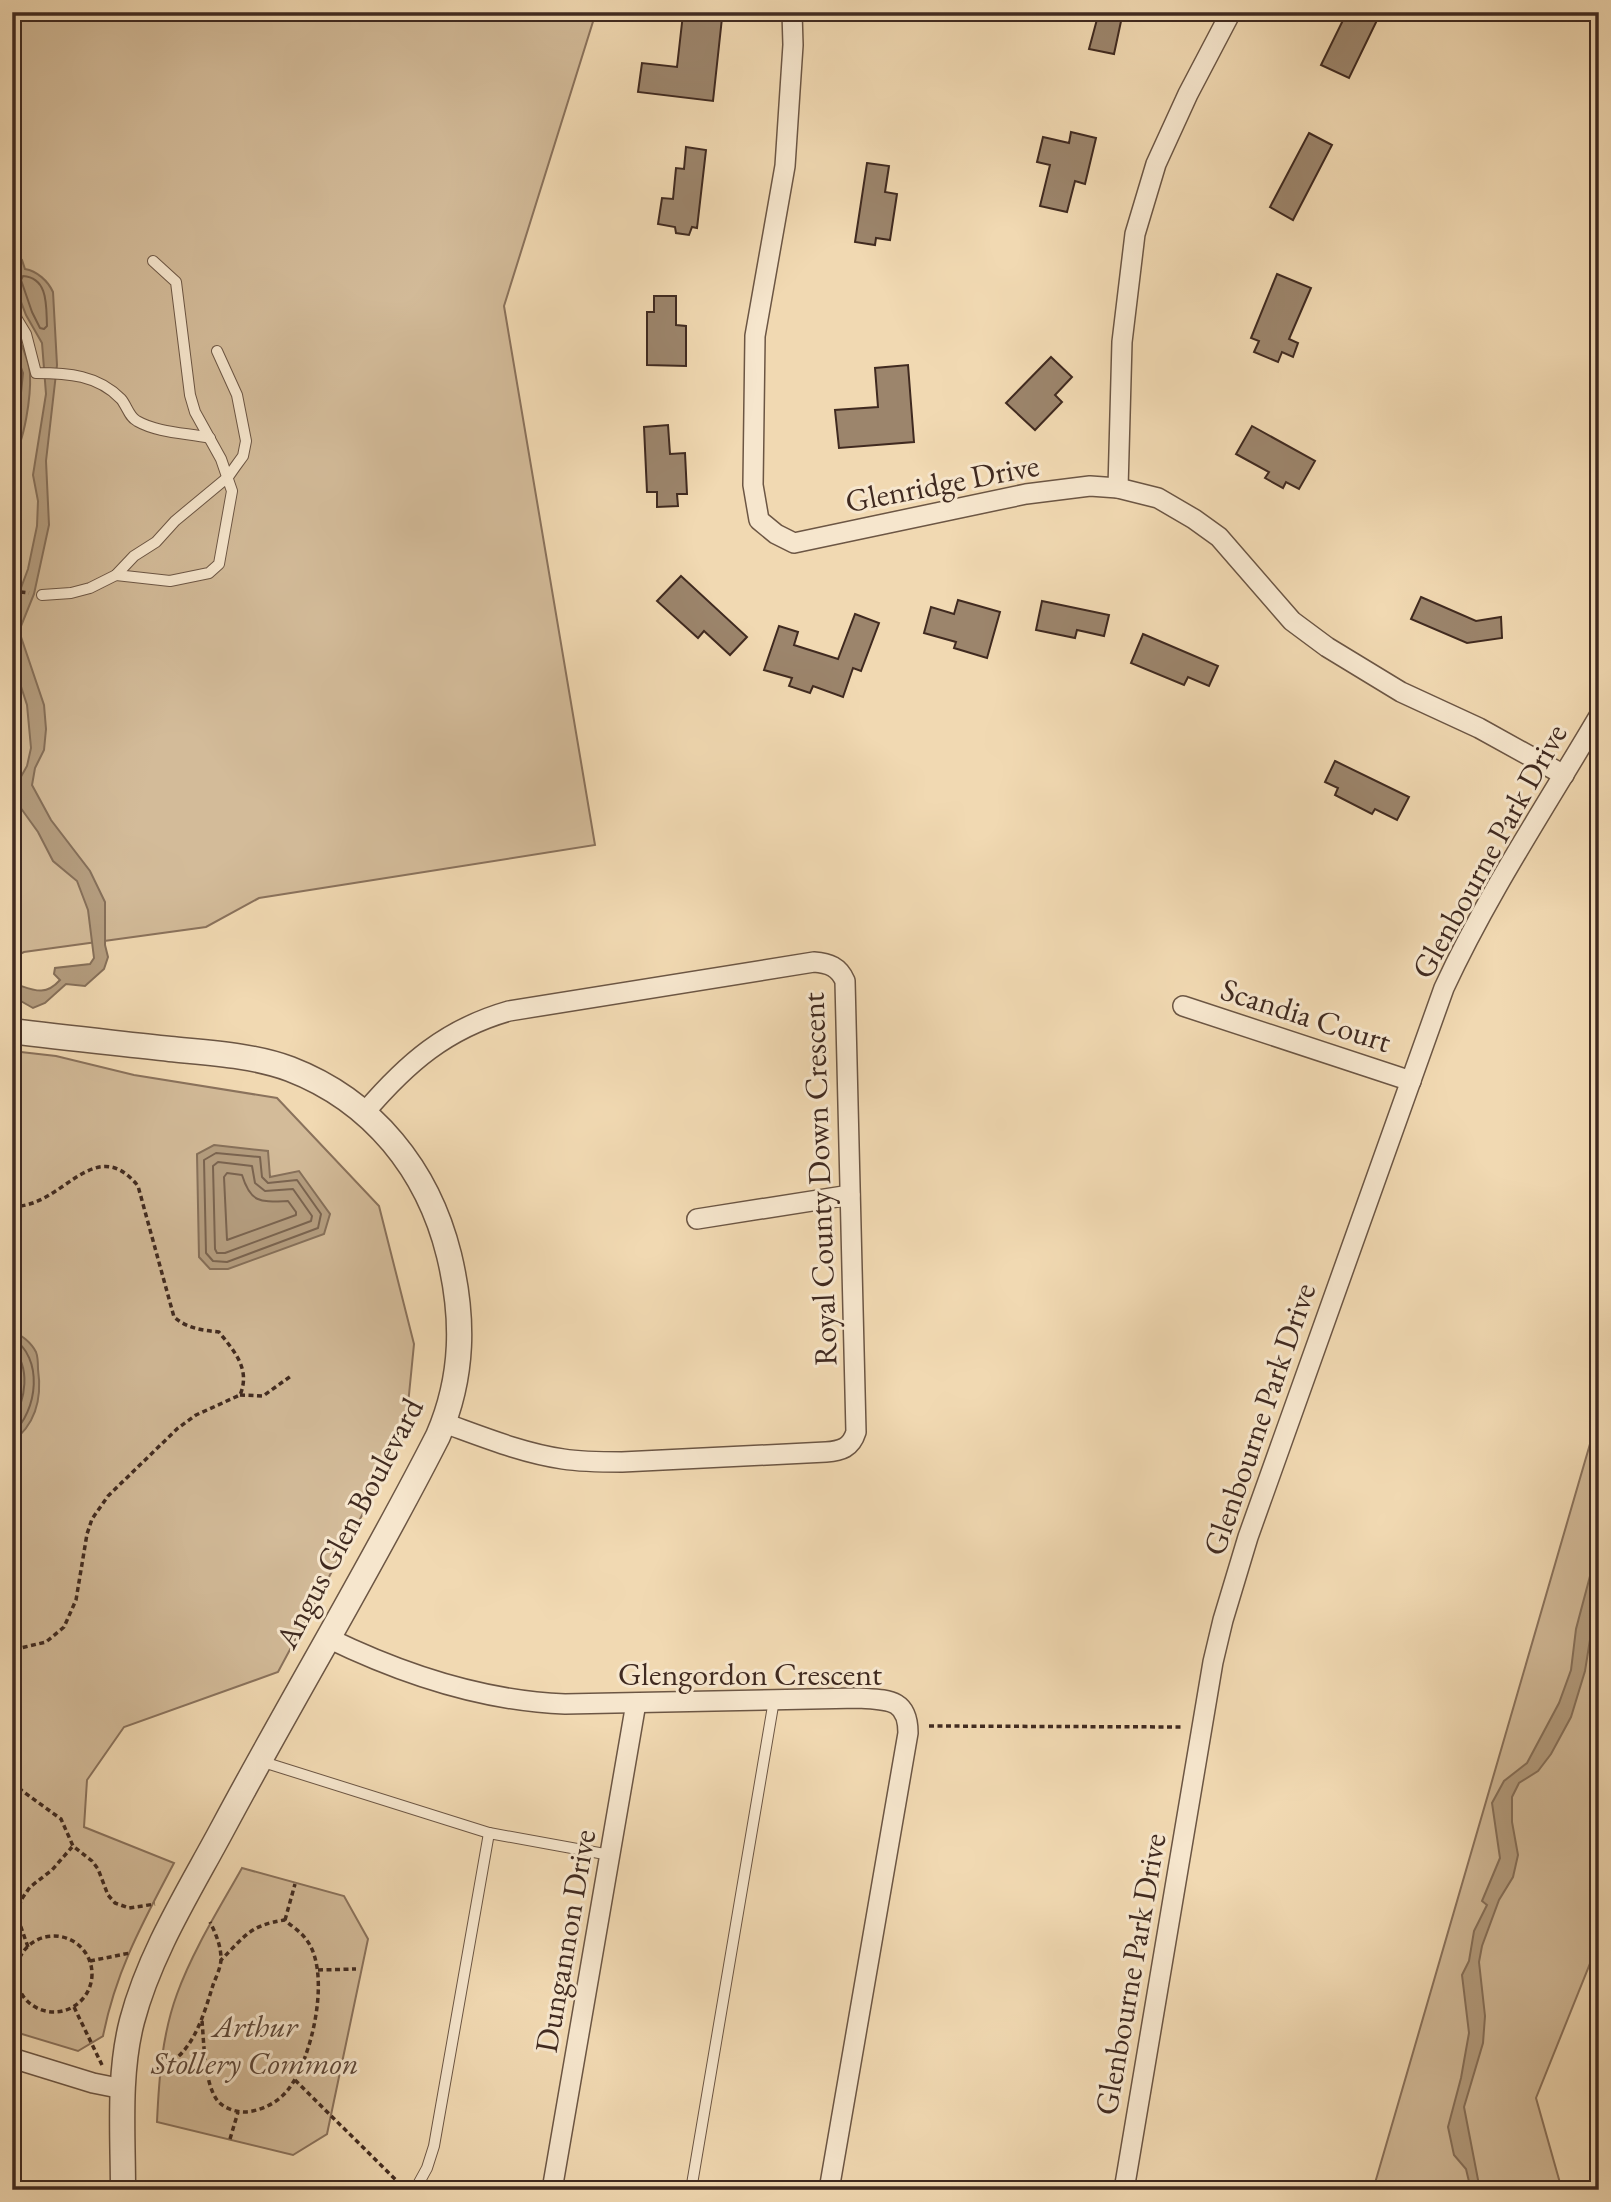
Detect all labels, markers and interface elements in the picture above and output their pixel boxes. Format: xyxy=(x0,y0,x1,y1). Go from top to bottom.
street label: Glenridge Drive xyxy=(842,444,1042,522)
street label: Glenbourne Park Drive xyxy=(1401,716,1577,986)
street label: Scandia Court xyxy=(1216,968,1396,1062)
street label: Royal County Down Crescent xyxy=(791,991,847,1367)
street label: Glenbourne Park Drive xyxy=(1193,1277,1325,1561)
street label: Angus Glen Boulevard xyxy=(265,1390,433,1657)
street label: Glengordon Crescent xyxy=(618,1653,882,1695)
street label: Dungannon Drive xyxy=(525,1826,605,2056)
street label: Glenbourne Park Drive xyxy=(1085,1830,1175,2118)
park label: Arthur Stollery Common xyxy=(150,2005,359,2084)

